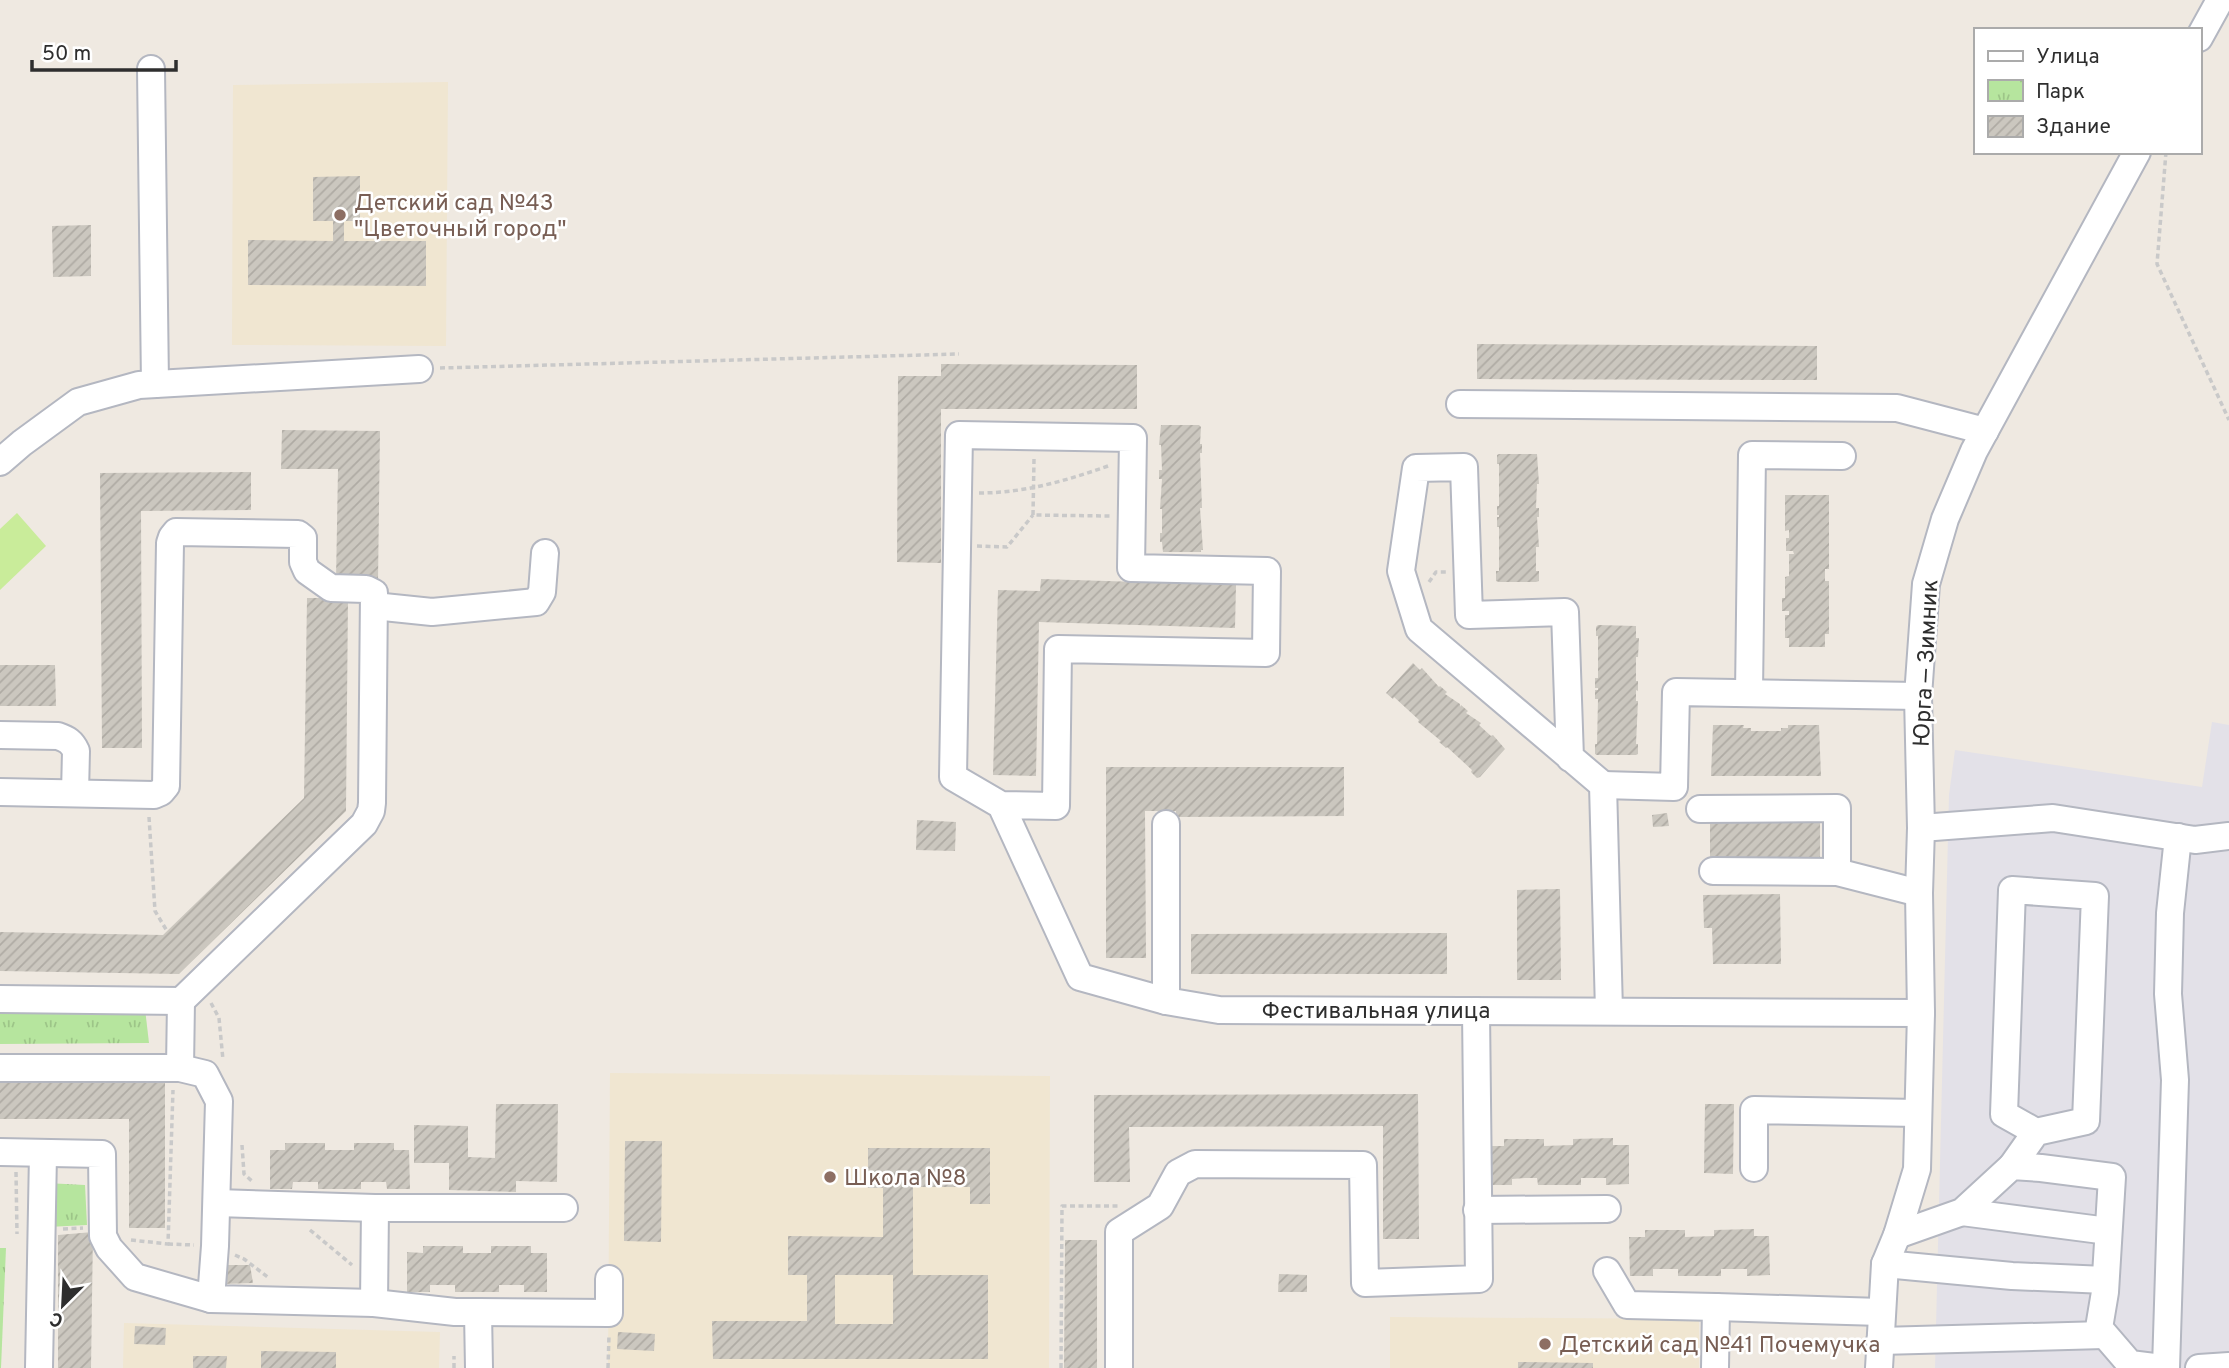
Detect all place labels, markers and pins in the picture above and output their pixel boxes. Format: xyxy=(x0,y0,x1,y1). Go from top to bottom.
place label: Детский сад №43 "Цветочный город" xyxy=(354,190,566,245)
marker: Детский сад №43 "Цветочный город" xyxy=(332,207,348,223)
place label: Школа №8 xyxy=(844,1165,966,1194)
marker: Школа №8 xyxy=(822,1169,838,1185)
place label: Детский сад №41 Почемучка xyxy=(1559,1332,1880,1361)
marker: Детский сад №41 Почемучка xyxy=(1537,1336,1553,1352)

